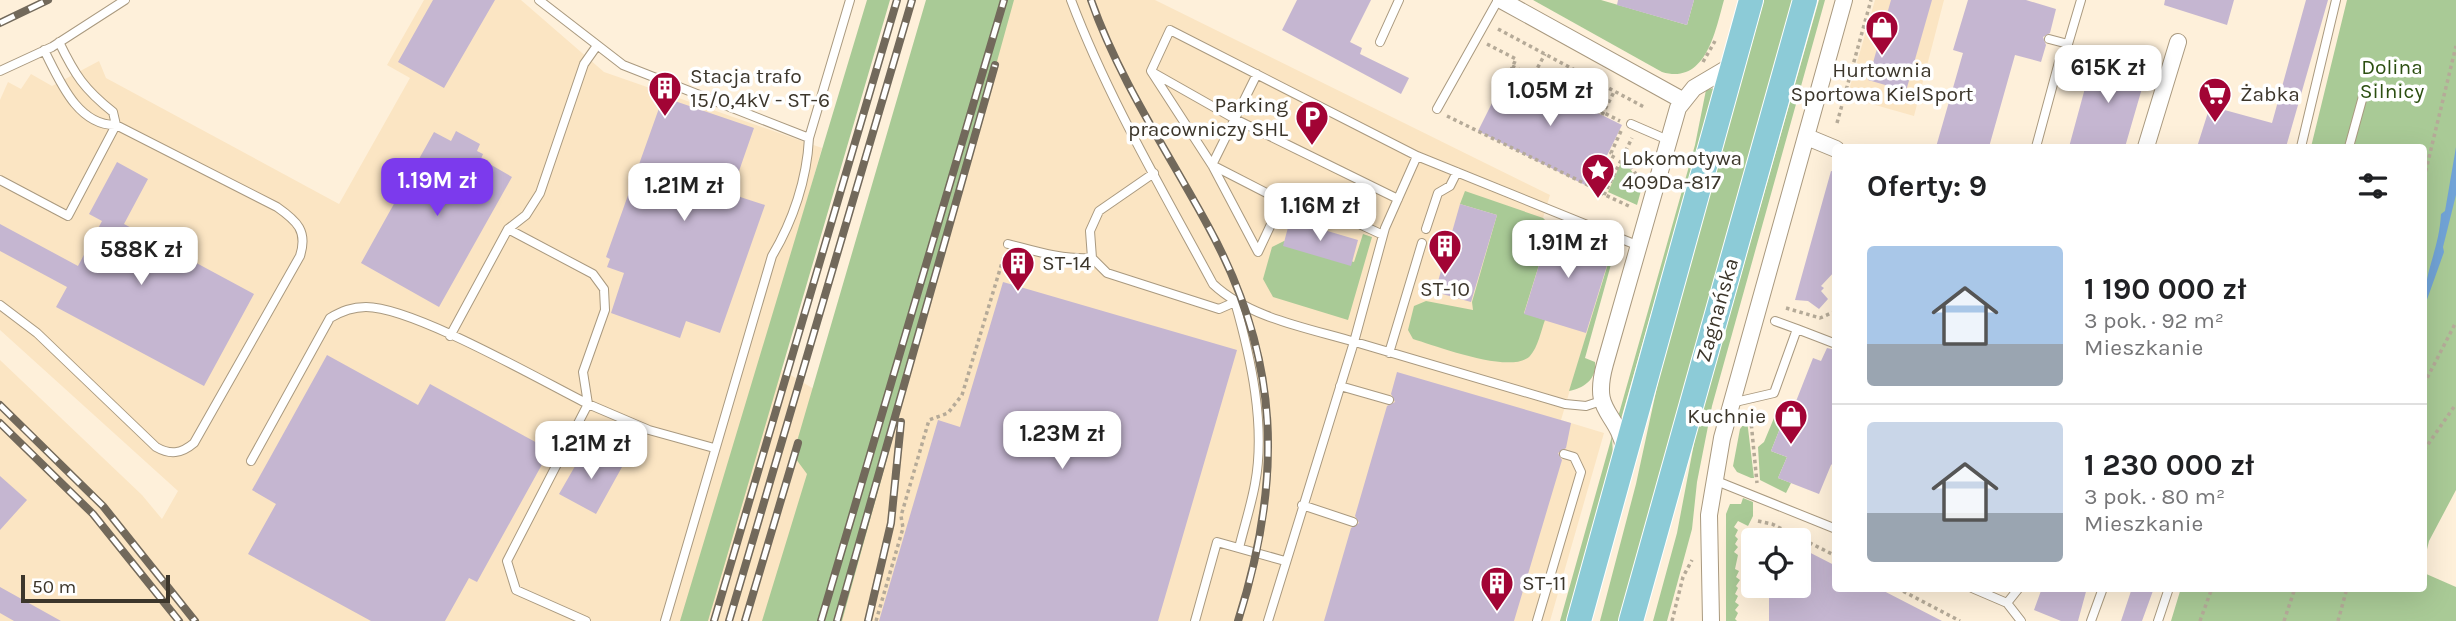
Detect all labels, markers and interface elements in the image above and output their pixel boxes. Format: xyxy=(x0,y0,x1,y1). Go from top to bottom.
shop icon: Hurtownia Sportowa KielSport xyxy=(1863,8,1901,57)
pin: 615K zł xyxy=(2043,46,2173,105)
text: 615K zł xyxy=(2071,54,2145,81)
park label: Dolina Silnicy xyxy=(2360,55,2424,103)
place label: Hurtownia Sportowa KielSport xyxy=(1791,58,1973,106)
place label: Stacja trafo 15/0,4kV - ST-6 xyxy=(690,64,830,112)
pin: 1.05M zł xyxy=(1478,68,1622,128)
building icon: Stacja trafo 15/0,4kV - ST-6 xyxy=(646,69,684,118)
supermarket icon: Żabka xyxy=(2196,75,2234,124)
text: 1.05M zł xyxy=(1507,77,1593,104)
place label: Żabka xyxy=(2240,82,2300,106)
place label: Parking pracowniczy SHL xyxy=(1128,93,1288,141)
parking icon: Parking pracowniczy SHL xyxy=(1293,98,1331,147)
place label: Lokomotywa 409Da-817 xyxy=(1622,146,1742,194)
place icon: Lokomotywa 409Da-817 xyxy=(1579,151,1617,200)
pin: 1.19M zł xyxy=(365,158,509,218)
pin: 1.21M zł xyxy=(612,164,756,223)
text: 1.19M zł xyxy=(397,167,477,194)
icon: filters xyxy=(2354,167,2392,205)
text: Oferty: 9 xyxy=(1867,168,1987,204)
text: 1.21M zł xyxy=(644,172,724,199)
pin: 1.16M zł xyxy=(1248,184,1392,243)
text: 1.16M zł xyxy=(1280,192,1360,219)
pin: 1.91M zł xyxy=(1496,220,1640,280)
building icon: ST-10 xyxy=(1426,227,1464,276)
pin: 588K zł xyxy=(76,228,206,287)
text: 1.91M zł xyxy=(1528,229,1608,256)
text: 588K zł xyxy=(100,236,182,263)
building icon: ST-14 xyxy=(999,244,1037,293)
place label: ST-14 xyxy=(1042,251,1091,275)
street label: Zagnańska xyxy=(1691,255,1743,365)
text: 1 190 000 zł xyxy=(2084,271,2246,307)
icon: home xyxy=(1923,274,2007,358)
place label: ST-10 xyxy=(1420,277,1470,301)
text: 3 pok. · 92 m² xyxy=(2084,307,2224,334)
text: Mieszkanie xyxy=(2084,334,2203,361)
shop icon: Kuchnie xyxy=(1772,397,1810,446)
place label: Kuchnie xyxy=(1687,404,1766,428)
pin: 1.23M zł xyxy=(990,412,1134,471)
text: 1.23M zł xyxy=(1019,420,1105,447)
pin: 1.21M zł xyxy=(519,421,663,481)
text: 1.21M zł xyxy=(551,430,631,457)
text: 1 230 000 zł xyxy=(2084,447,2254,483)
icon: home xyxy=(1923,450,2007,534)
text: 3 pok. · 80 m² xyxy=(2084,483,2225,510)
text: Mieszkanie xyxy=(2084,510,2203,537)
map controls xyxy=(1741,528,1811,598)
button: locate xyxy=(1741,528,1811,598)
building icon: ST-11 xyxy=(1478,564,1516,613)
place label: ST-11 xyxy=(1522,571,1566,595)
scale bar xyxy=(21,572,170,604)
text: 50 m xyxy=(32,576,76,598)

